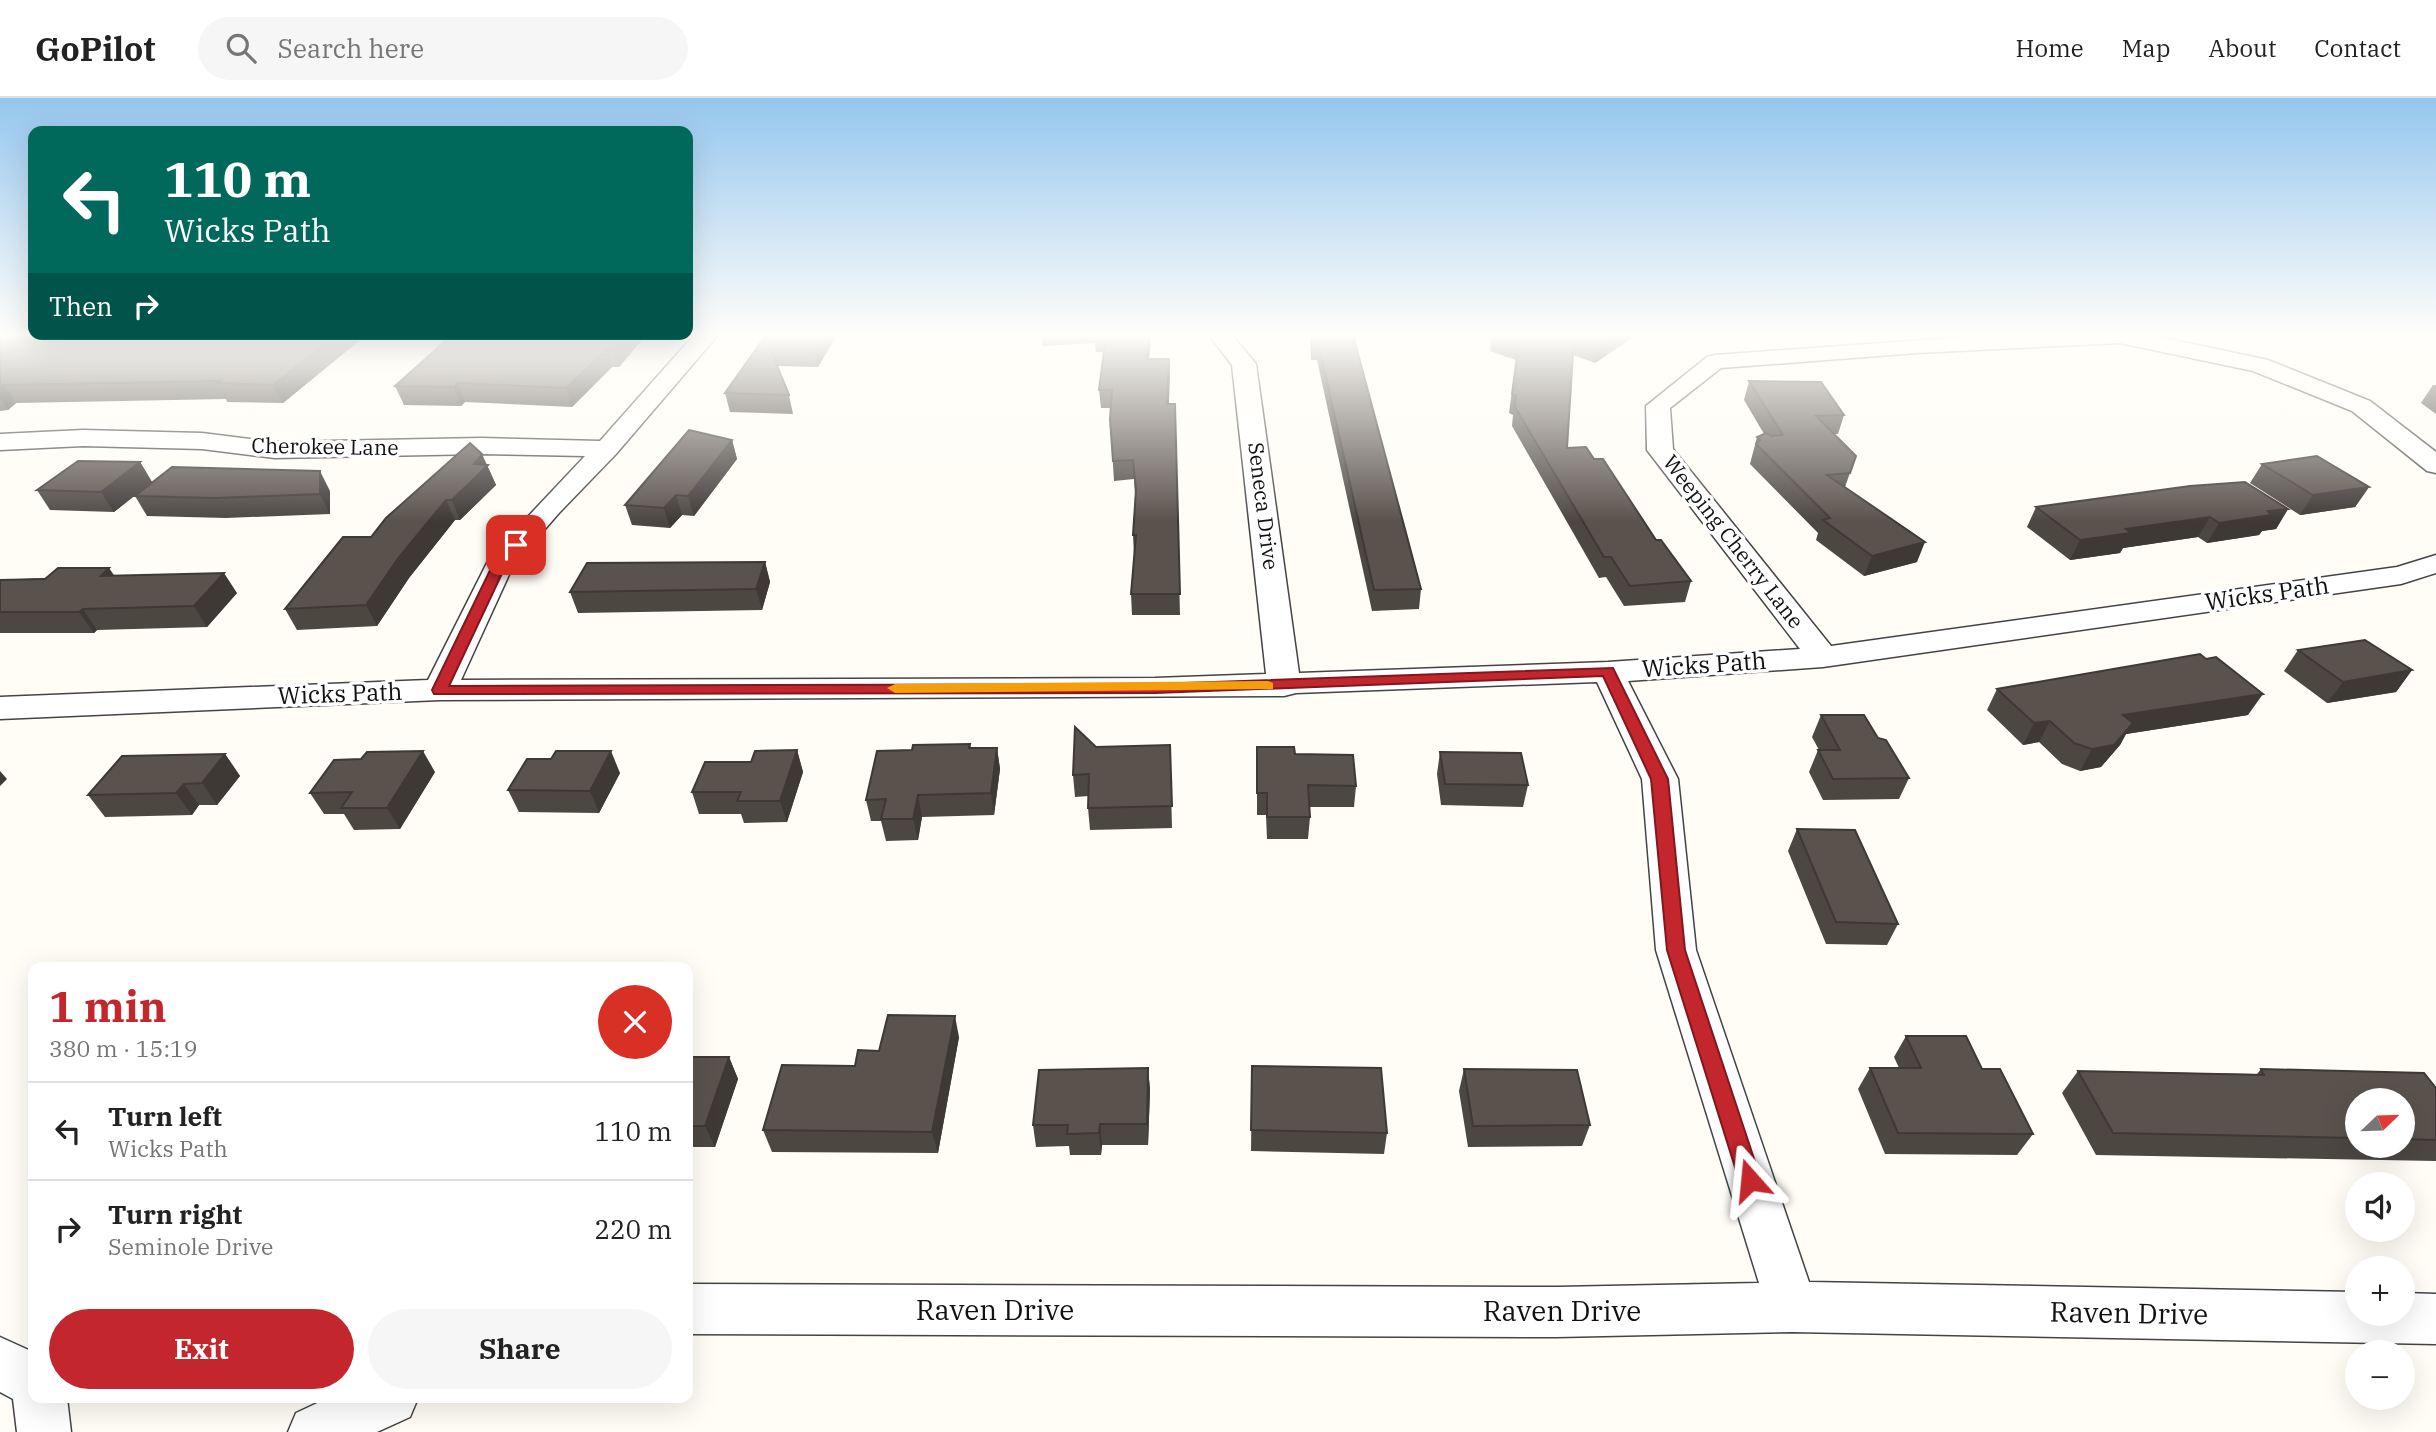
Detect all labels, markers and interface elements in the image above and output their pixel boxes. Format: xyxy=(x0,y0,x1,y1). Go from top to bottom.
search box xyxy=(198,17,688,80)
text: GoPilot xyxy=(35,27,156,70)
icon: search xyxy=(222,29,260,67)
text: Search here xyxy=(278,31,424,65)
text: Home xyxy=(2016,32,2084,64)
text: Map xyxy=(2122,32,2170,64)
text: About xyxy=(2208,32,2276,64)
text: Contact xyxy=(2314,32,2401,64)
text: 110 m xyxy=(164,147,311,210)
icon: left xyxy=(49,154,140,245)
text: Wicks Path xyxy=(164,209,331,251)
icon: right xyxy=(127,287,165,325)
text: Then xyxy=(49,289,113,323)
street label: Cherokee Lane xyxy=(251,431,399,461)
street label: Seneca Drive xyxy=(1242,440,1286,571)
street label: Weeping Cherry Lane xyxy=(1657,449,1810,634)
pin xyxy=(486,515,546,575)
icon: arrive xyxy=(497,526,535,564)
street label: Wicks Path xyxy=(2203,568,2331,618)
street label: Wicks Path xyxy=(1640,644,1767,684)
street label: Wicks Path xyxy=(277,675,403,711)
text: 1 min xyxy=(49,979,167,1034)
button: close xyxy=(598,985,672,1059)
text: 380 m · 15:19 xyxy=(49,1033,198,1063)
north arrow xyxy=(2345,1088,2415,1158)
map controls xyxy=(2345,1088,2415,1410)
text: Turn left xyxy=(108,1099,222,1133)
icon: left xyxy=(49,1112,87,1150)
text: 110 m xyxy=(594,1114,672,1148)
text: Wicks Path xyxy=(108,1133,228,1163)
position arrow xyxy=(1713,1143,1787,1217)
button: sound xyxy=(2345,1172,2415,1242)
text: Turn right xyxy=(108,1197,242,1231)
icon: right xyxy=(49,1210,87,1248)
text: 220 m xyxy=(594,1212,672,1246)
text: Seminole Drive xyxy=(108,1231,273,1261)
button: + xyxy=(2345,1256,2415,1326)
street label: Raven Drive xyxy=(916,1291,1074,1328)
street label: Raven Drive xyxy=(1483,1292,1641,1329)
street label: Raven Drive xyxy=(2049,1293,2209,1332)
button: Exit xyxy=(49,1309,354,1389)
button: Share xyxy=(368,1309,672,1389)
button: − xyxy=(2345,1340,2415,1410)

